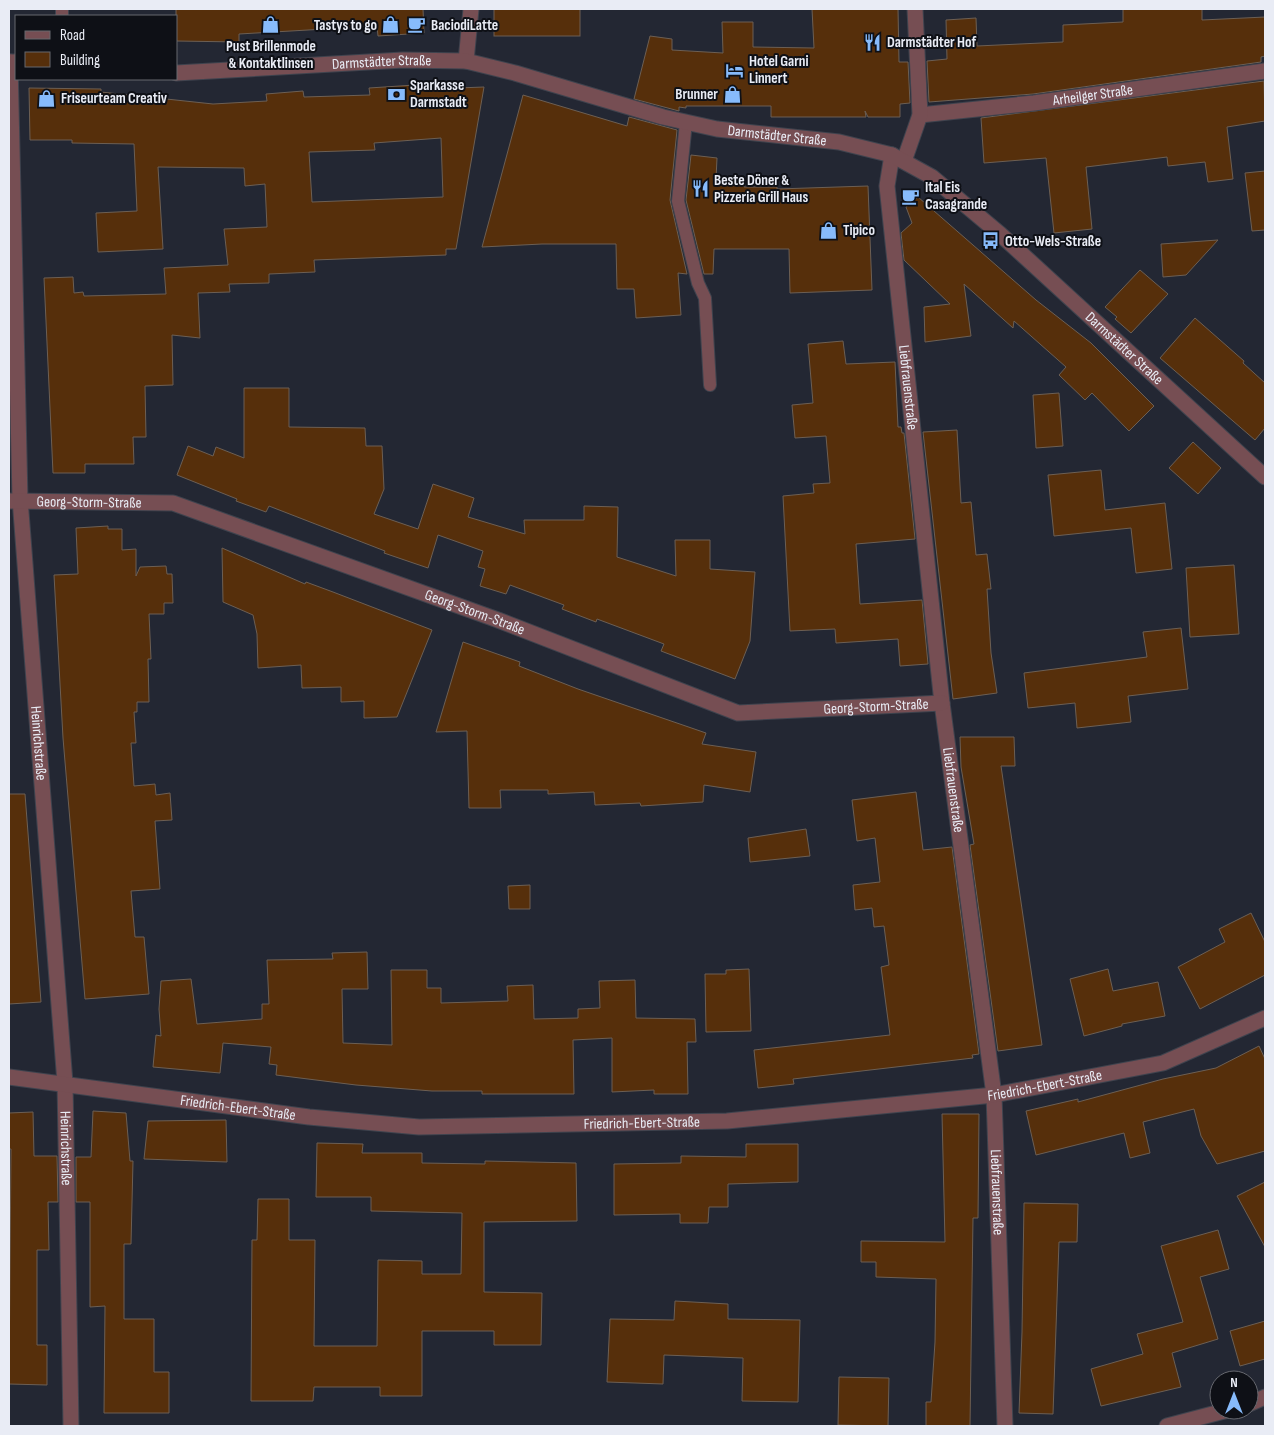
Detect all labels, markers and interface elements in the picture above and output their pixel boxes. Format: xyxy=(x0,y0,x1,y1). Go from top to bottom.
legend xyxy=(15,15,178,80)
shop icon: Pust Brillenmode & Kontaktlinsen xyxy=(261,15,281,35)
shop icon: Tastys to go xyxy=(381,15,401,35)
cafe icon: BaciodiLatte xyxy=(407,15,427,35)
place label: Tastys to go xyxy=(314,16,377,35)
place label: BaciodiLatte xyxy=(431,16,498,35)
text: Road xyxy=(60,26,85,45)
restaurant icon: Darmstädter Hof xyxy=(863,32,883,52)
place label: Darmstädter Hof xyxy=(887,33,977,52)
place label: Pust Brillenmode & Kontaktlinsen xyxy=(226,37,316,73)
street label: Darmstädter Straße xyxy=(332,50,431,74)
text: Building xyxy=(60,51,100,70)
place label: Hotel Garni Linnert xyxy=(749,52,809,88)
hotel icon: Hotel Garni Linnert xyxy=(725,60,745,80)
place label: Sparkasse Darmstadt xyxy=(410,76,467,112)
street label: Arheilger Straße xyxy=(1050,80,1134,110)
bank icon: Sparkasse Darmstadt xyxy=(386,84,406,104)
shop icon: Brunner xyxy=(722,84,742,104)
place label: Brunner xyxy=(675,85,718,104)
shop icon: Friseurteam Creativ xyxy=(37,88,57,108)
place label: Friseurteam Creativ xyxy=(61,89,168,108)
street label: Darmstädter Straße xyxy=(727,121,828,150)
place label: Beste Döner & Pizzeria Grill Haus xyxy=(714,171,808,207)
place label: Ital Eis Casagrande xyxy=(925,178,987,214)
restaurant icon: Beste Döner & Pizzeria Grill Haus xyxy=(690,179,710,199)
cafe icon: Ital Eis Casagrande xyxy=(901,186,921,206)
shop icon: Tipico xyxy=(819,220,839,240)
place label: Tipico xyxy=(843,221,875,240)
bus stop icon: Otto-Wels-Straße xyxy=(981,231,1001,251)
place label: Otto-Wels-Straße xyxy=(1005,232,1101,251)
street label: Darmstädter Straße xyxy=(1081,308,1167,389)
street label: Liebfrauenstraße xyxy=(894,344,922,431)
street label: Georg-Storm-Straße xyxy=(36,492,142,512)
street label: Georg-Storm-Straße xyxy=(422,585,528,639)
street label: Georg-Storm-Straße xyxy=(823,694,929,718)
street label: Heinrichstraße xyxy=(26,705,51,781)
street label: Liebfrauenstraße xyxy=(938,746,969,834)
street label: Friedrich-Ebert-Straße xyxy=(987,1065,1104,1105)
street label: Friedrich-Ebert-Straße xyxy=(179,1090,297,1125)
street label: Heinrichstraße xyxy=(56,1111,76,1186)
street label: Friedrich-Ebert-Straße xyxy=(584,1112,700,1133)
street label: Liebfrauenstraße xyxy=(986,1149,1008,1235)
north arrow xyxy=(1209,1370,1259,1420)
text: N xyxy=(1230,1374,1238,1391)

